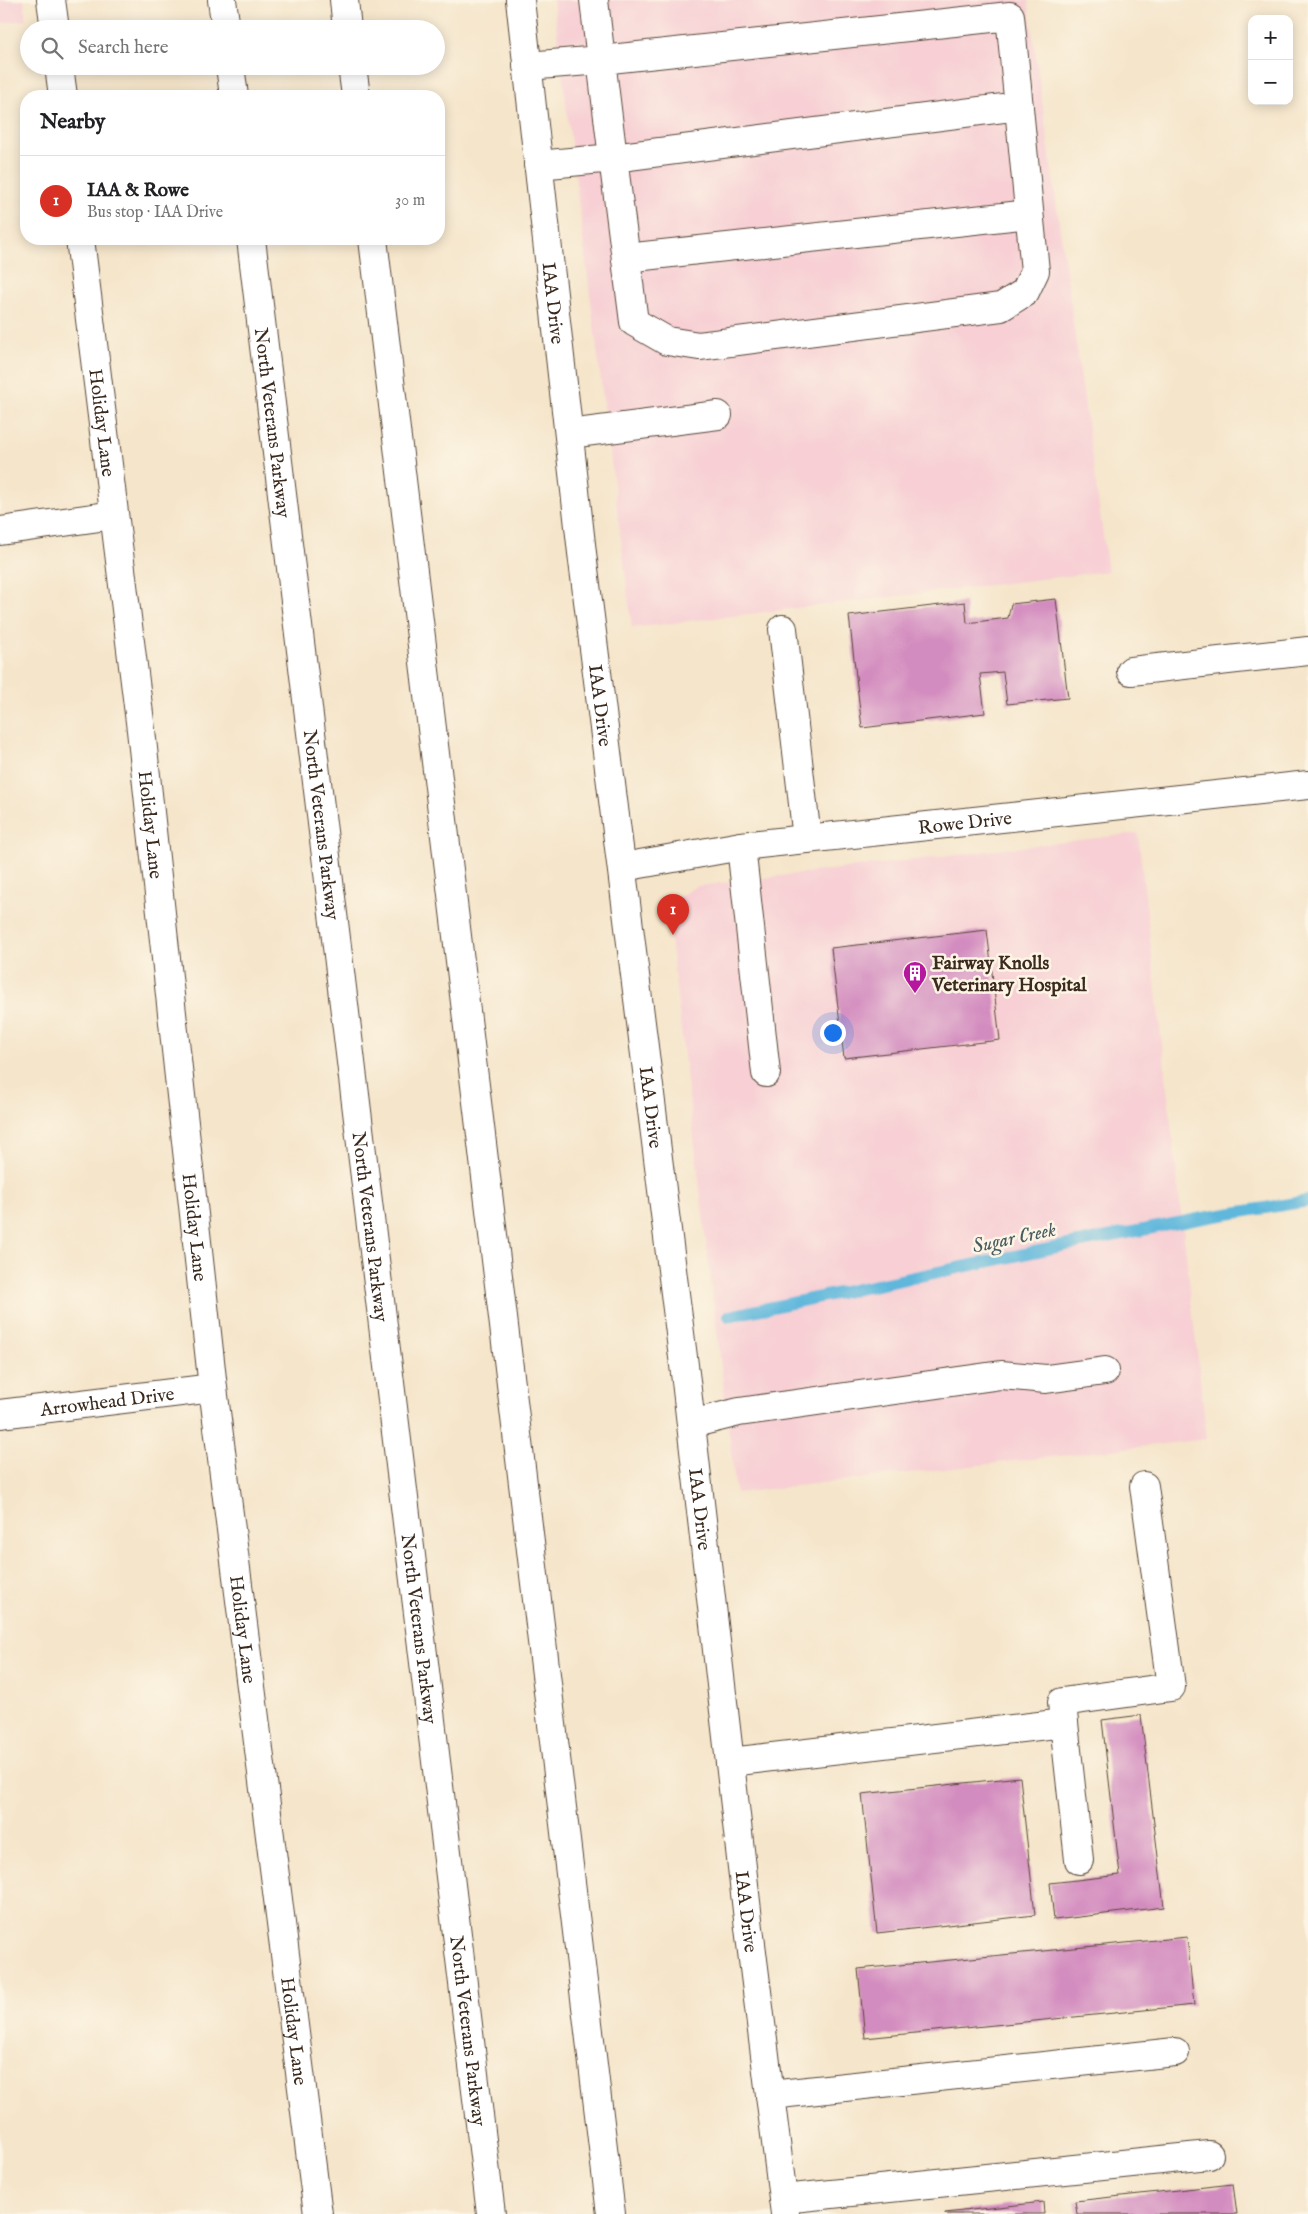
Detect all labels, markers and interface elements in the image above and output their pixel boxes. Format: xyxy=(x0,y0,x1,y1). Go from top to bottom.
map controls xyxy=(1248,15,1293,105)
button: + xyxy=(1248,15,1293,60)
search box xyxy=(20,20,445,75)
icon: search xyxy=(38,34,66,62)
text: Search here xyxy=(78,36,169,60)
button: − xyxy=(1248,60,1293,105)
text: Nearby xyxy=(40,109,105,136)
text: IAA & Rowe xyxy=(87,179,189,203)
text: 1 xyxy=(53,191,59,211)
text: 30 m xyxy=(395,191,425,211)
text: Bus stop · IAA Drive xyxy=(87,203,223,223)
street label: IAA Drive xyxy=(535,261,569,346)
street label: North Veterans Parkway xyxy=(248,326,295,520)
street label: Holiday Lane xyxy=(82,367,119,479)
street label: IAA Drive xyxy=(582,663,616,748)
street label: North Veterans Parkway xyxy=(297,728,344,922)
street label: Holiday Lane xyxy=(132,770,167,880)
street label: Rowe Drive xyxy=(917,807,1013,841)
pin: 1 xyxy=(657,894,689,935)
place label: Fairway Knolls Veterinary Hospital xyxy=(931,952,1087,998)
building icon: Fairway Knolls Veterinary Hospital xyxy=(902,960,928,994)
your location xyxy=(820,1020,846,1046)
street label: IAA Drive xyxy=(633,1065,667,1150)
street label: North Veterans Parkway xyxy=(346,1131,393,1324)
street label: Holiday Lane xyxy=(176,1172,211,1283)
water label: Sugar Creek xyxy=(970,1217,1058,1260)
street label: Arrowhead Drive xyxy=(38,1383,176,1423)
street label: IAA Drive xyxy=(682,1467,715,1552)
street label: North Veterans Parkway xyxy=(394,1533,441,1726)
street label: Holiday Lane xyxy=(223,1574,260,1685)
street label: IAA Drive xyxy=(728,1869,762,1954)
street label: North Veterans Parkway xyxy=(443,1935,490,2128)
street label: Holiday Lane xyxy=(274,1976,312,2087)

